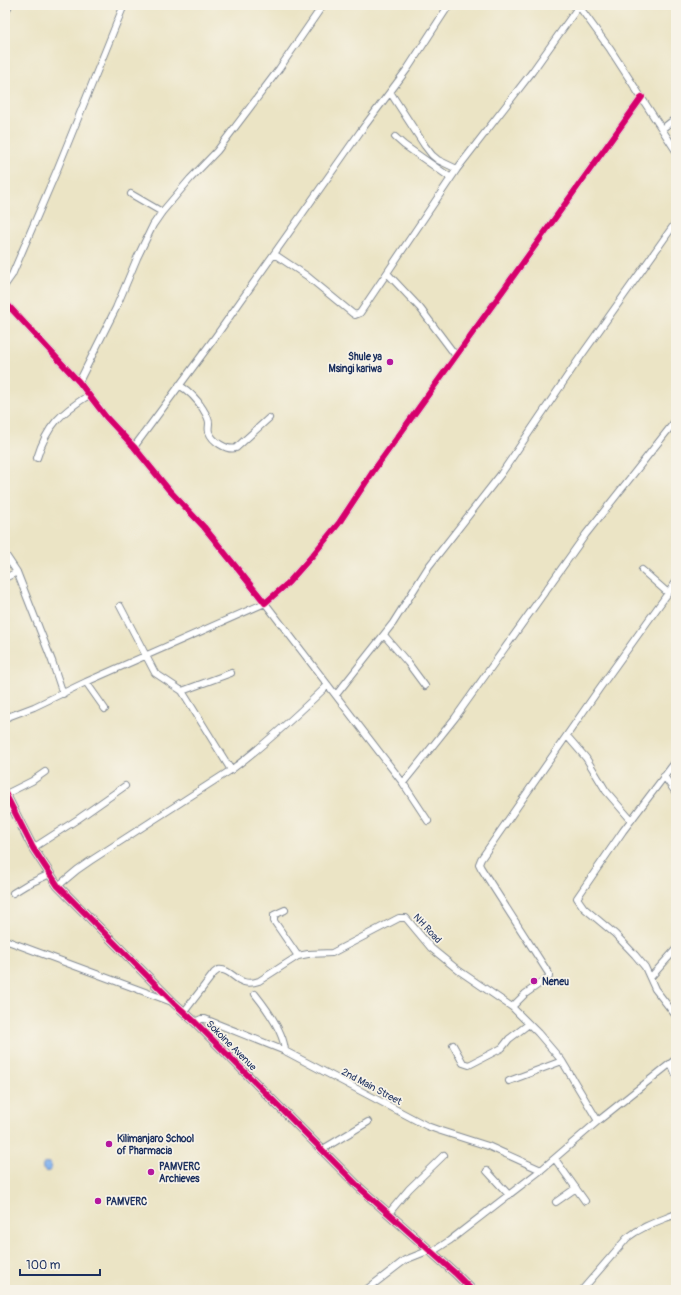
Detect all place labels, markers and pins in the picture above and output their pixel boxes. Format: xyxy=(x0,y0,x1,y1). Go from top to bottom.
place label: Shule ya Msingi kariwa xyxy=(328,351,382,375)
marker: Shule ya Msingi kariwa xyxy=(385,357,395,367)
marker: Neneu xyxy=(529,976,539,986)
place label: Neneu xyxy=(542,976,569,988)
place label: Kilimanjaro School of Pharmacia xyxy=(116,1133,194,1157)
marker: Kilimanjaro School of Pharmacia xyxy=(104,1139,114,1149)
place label: PAMVERC Archieves xyxy=(159,1161,200,1185)
marker: PAMVERC Archieves xyxy=(146,1167,156,1177)
marker: PAMVERC xyxy=(93,1196,103,1206)
place label: PAMVERC xyxy=(106,1196,147,1208)

